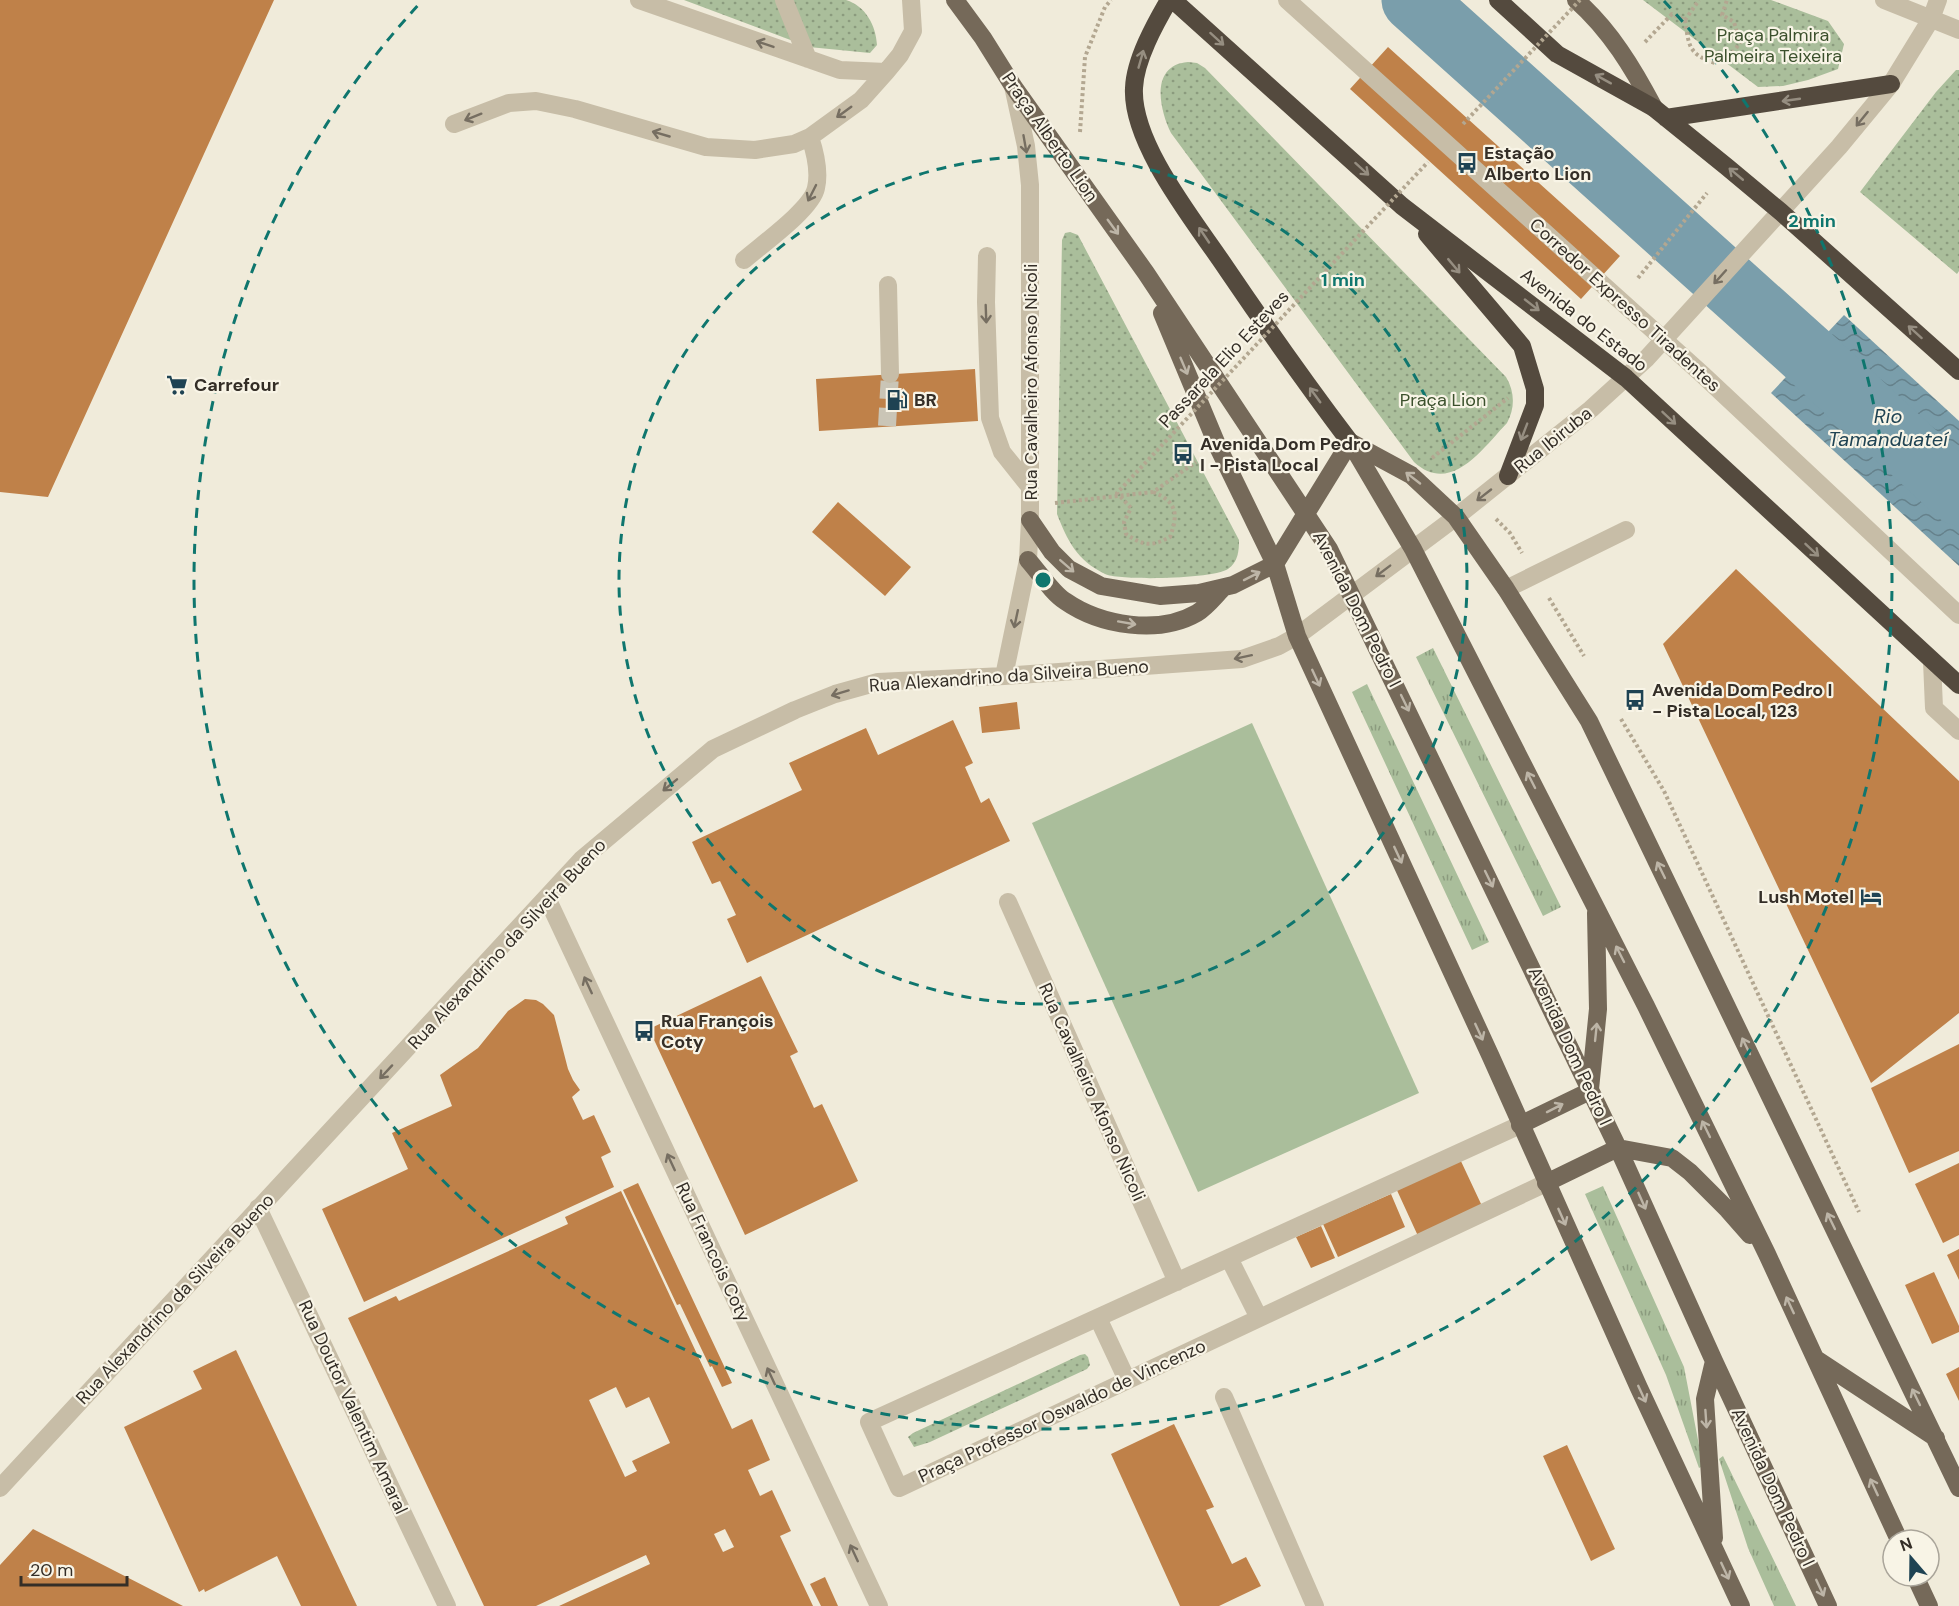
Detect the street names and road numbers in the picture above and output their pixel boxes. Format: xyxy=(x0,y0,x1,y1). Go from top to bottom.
street label: Praça Alberto Lion xyxy=(996,67,1104,207)
street label: Corredor Expresso Tiradentes xyxy=(1524,213,1726,397)
street label: Avenida do Estado xyxy=(1515,263,1653,377)
street label: Rua Cavalheiro Afonso Nicoli xyxy=(1019,264,1043,500)
street label: Passarela Elio Esteves xyxy=(1154,285,1294,433)
street label: Rua Ibiruba xyxy=(1509,401,1597,479)
street label: Avenida Dom Pedro I xyxy=(1307,527,1407,691)
street label: Rua Alexandrino da Silveira Bueno xyxy=(868,654,1150,698)
street label: Rua Alexandrino da Silveira Bueno xyxy=(403,833,611,1055)
street label: Avenida Dom Pedro I xyxy=(1523,963,1617,1129)
street label: Rua Cavalheiro Afonso Nicoli xyxy=(1033,979,1151,1205)
street label: Rua Francois Coty xyxy=(670,1178,756,1326)
street label: Rua Alexandrino da Silveira Bueno xyxy=(71,1188,279,1410)
street label: Rua Doutor Valentim Amaral xyxy=(293,1296,413,1518)
street label: Praça Professor Oswaldo de Vincenzo xyxy=(914,1334,1210,1488)
street label: Avenida Dom Pedro I xyxy=(1726,1404,1820,1570)

